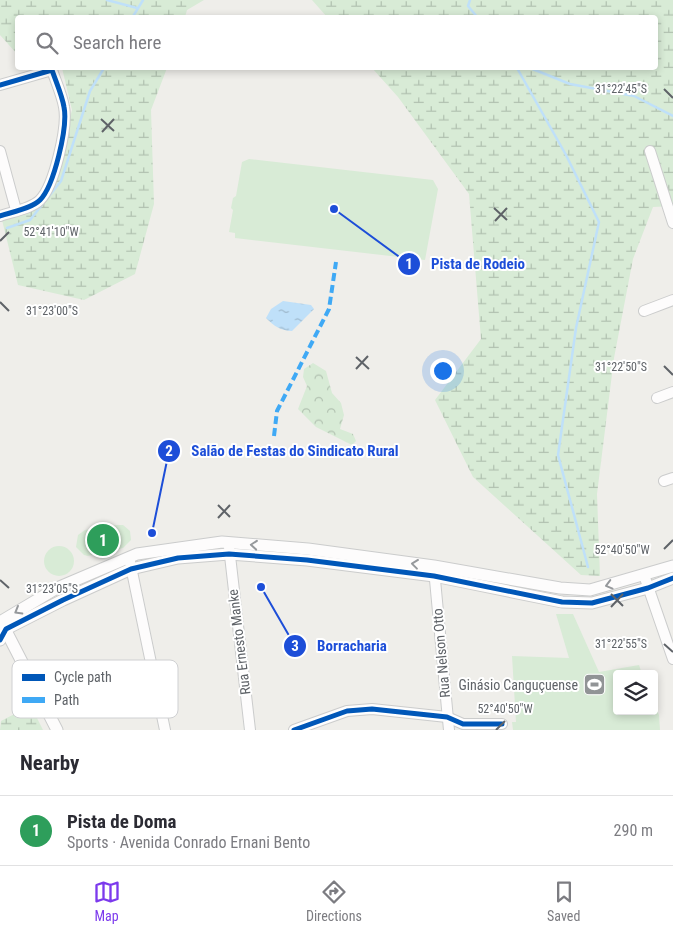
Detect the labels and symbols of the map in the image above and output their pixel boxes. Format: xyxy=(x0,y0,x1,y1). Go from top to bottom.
text: 31°22'45"S xyxy=(595,82,647,96)
text: 52°41'10"W xyxy=(23,225,79,239)
callout: Pista de Rodeio xyxy=(397,249,535,279)
text: 1 xyxy=(405,255,413,273)
text: Pista de Rodeio xyxy=(431,255,525,273)
text: 31°23'00"S xyxy=(26,304,78,318)
your location xyxy=(430,358,456,384)
text: 31°22'50"S xyxy=(595,360,647,374)
callout: Salão de Festas do Sindicato Rural xyxy=(157,436,409,466)
text: 2 xyxy=(165,442,173,460)
text: Salão de Festas do Sindicato Rural xyxy=(191,442,399,460)
pin: 1 xyxy=(87,521,119,559)
one-way arrow xyxy=(249,540,257,551)
text: 52°40'50"W xyxy=(594,543,650,557)
one-way arrow xyxy=(411,559,419,570)
one-way arrow xyxy=(606,579,614,589)
text: 31°23'05"S xyxy=(26,582,78,596)
street label: Rua Ernesto Manke xyxy=(225,588,253,696)
one-way arrow xyxy=(14,605,23,615)
street label: Rua Nelson Otto xyxy=(429,608,453,698)
callout: Borracharia xyxy=(282,631,397,661)
text: 3 xyxy=(291,637,299,655)
text: Borracharia xyxy=(317,637,387,655)
text: 31°22'55"S xyxy=(595,637,647,651)
legend xyxy=(12,660,178,718)
text: Cycle path xyxy=(54,669,112,685)
sports icon: Ginásio Canguçuense xyxy=(582,673,606,697)
place label: Ginásio Canguçuense xyxy=(459,677,578,693)
text: Path xyxy=(54,692,79,708)
text: 52°40'50"W xyxy=(477,702,533,716)

